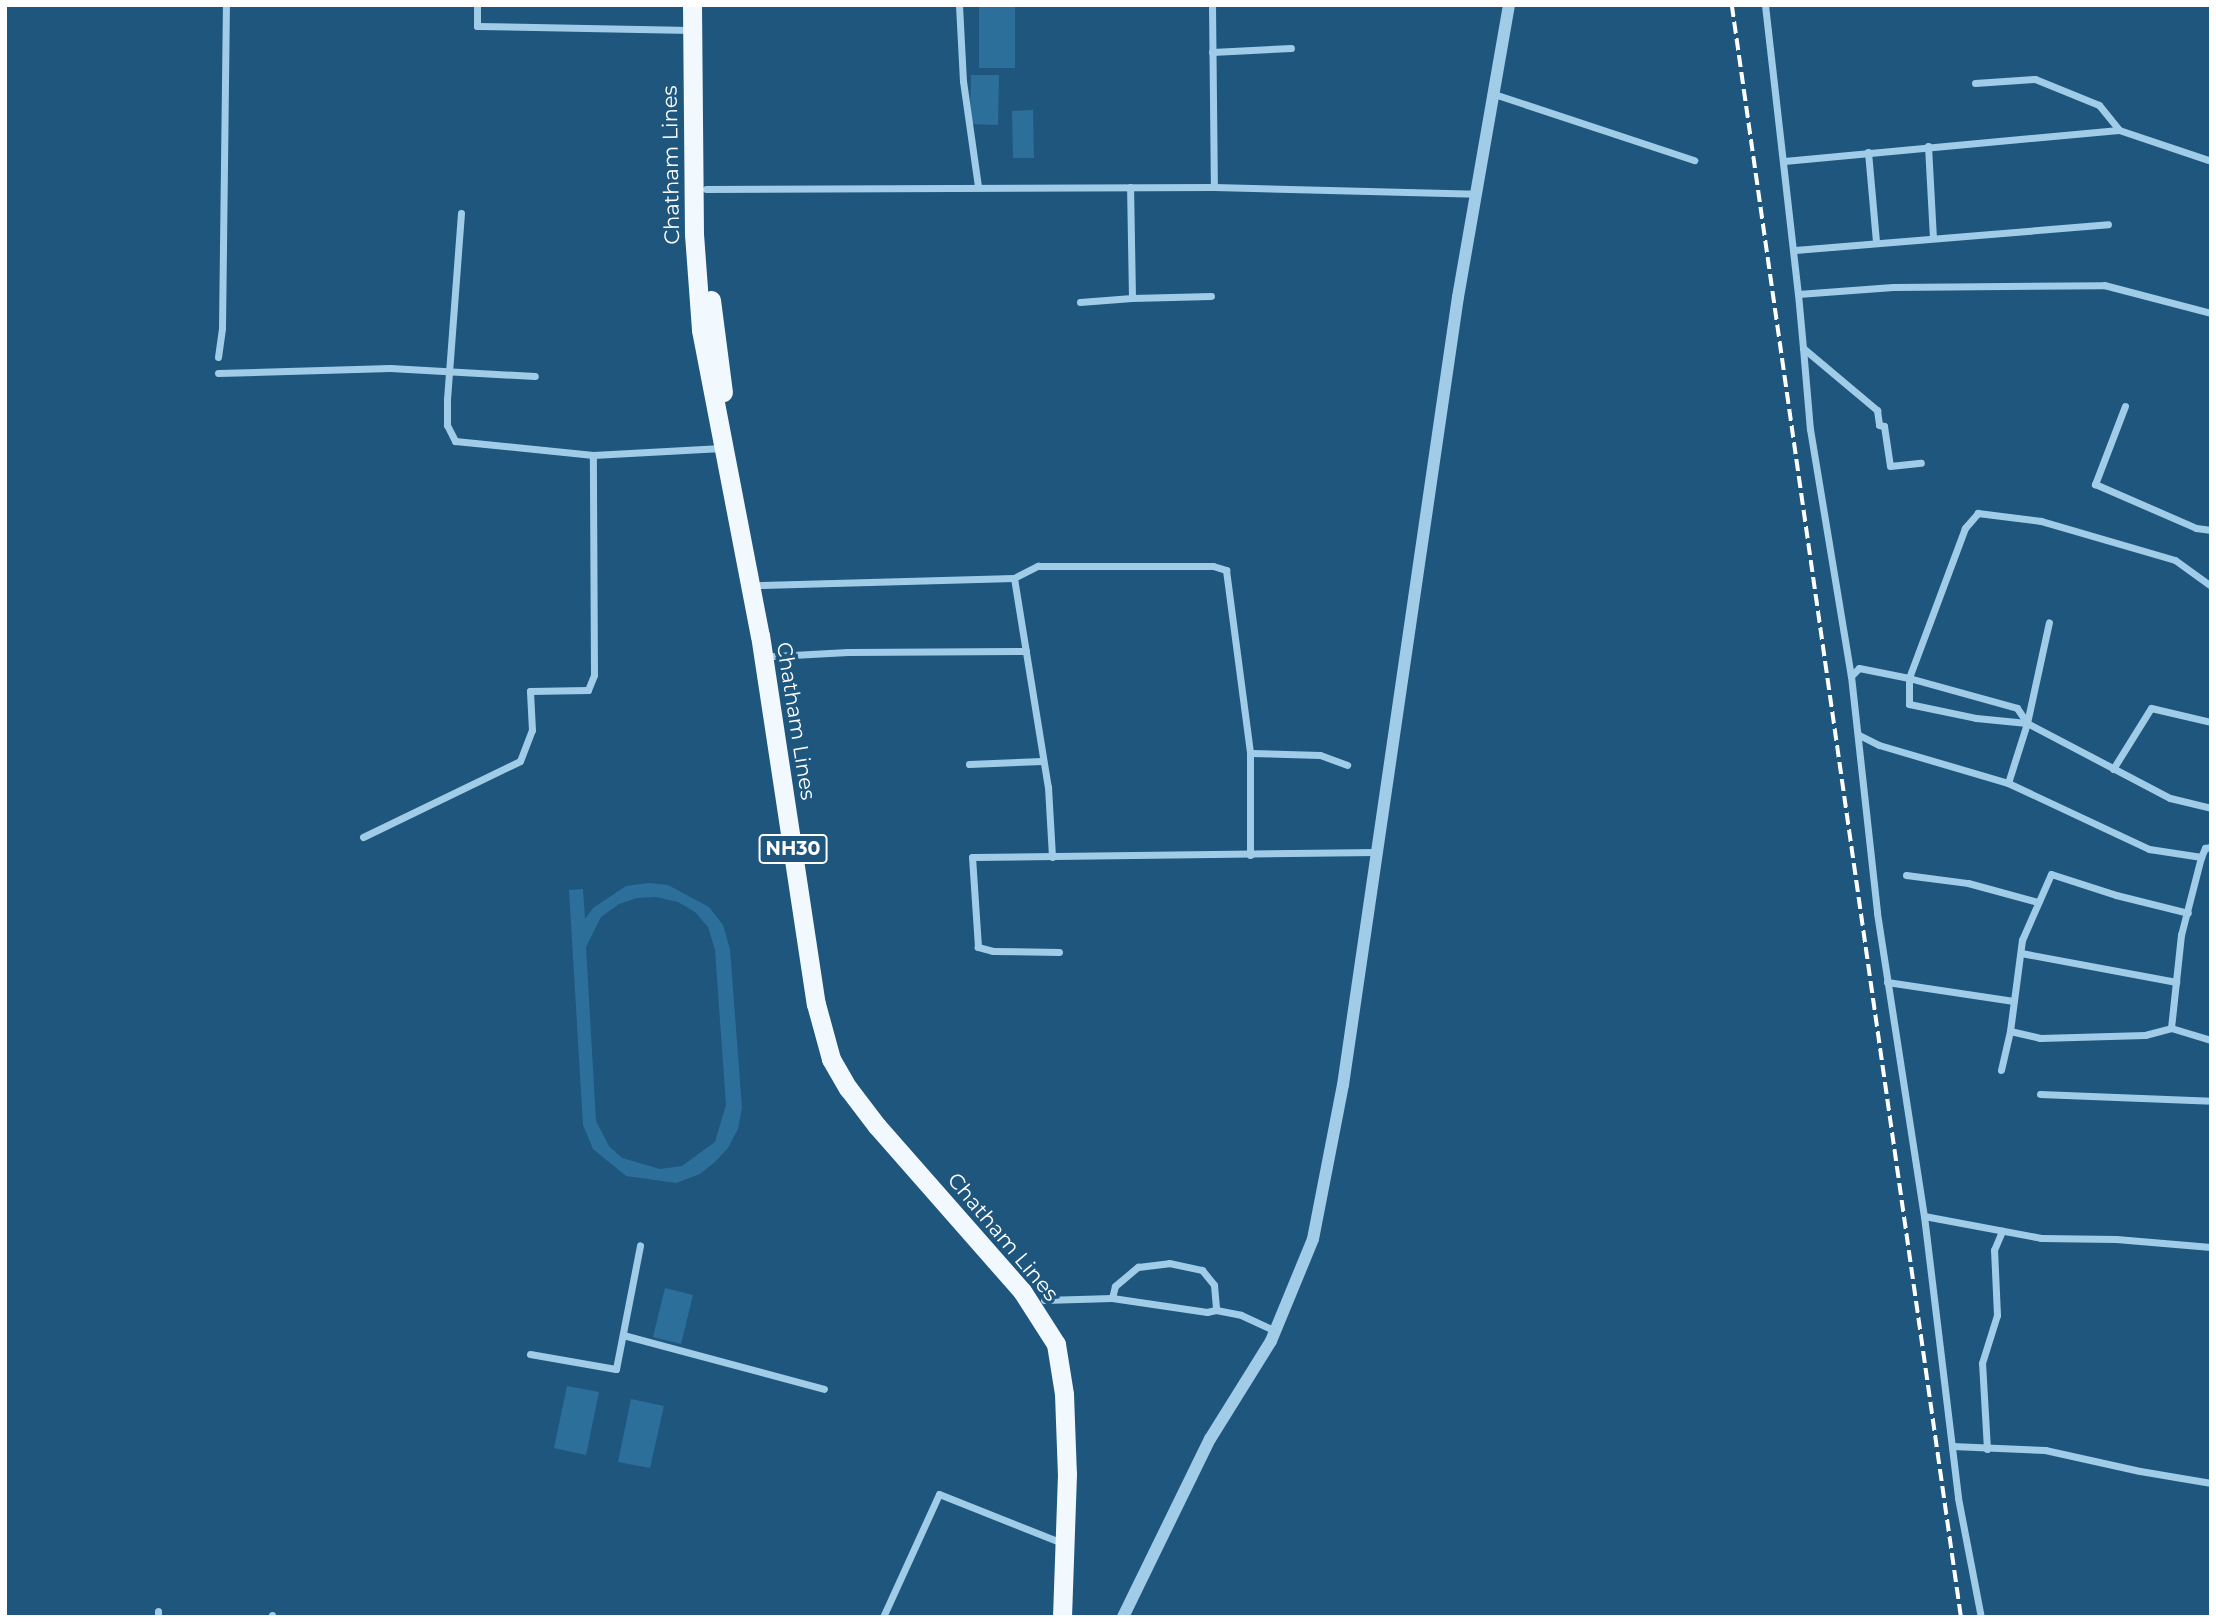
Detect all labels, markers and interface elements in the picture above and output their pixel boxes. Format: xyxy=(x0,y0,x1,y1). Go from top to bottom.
street label: Chatham Lines xyxy=(657,85,685,245)
street label: Chatham Lines xyxy=(771,640,821,802)
road number: NH30 xyxy=(758,834,828,864)
street label: Chatham Lines xyxy=(942,1168,1064,1306)

